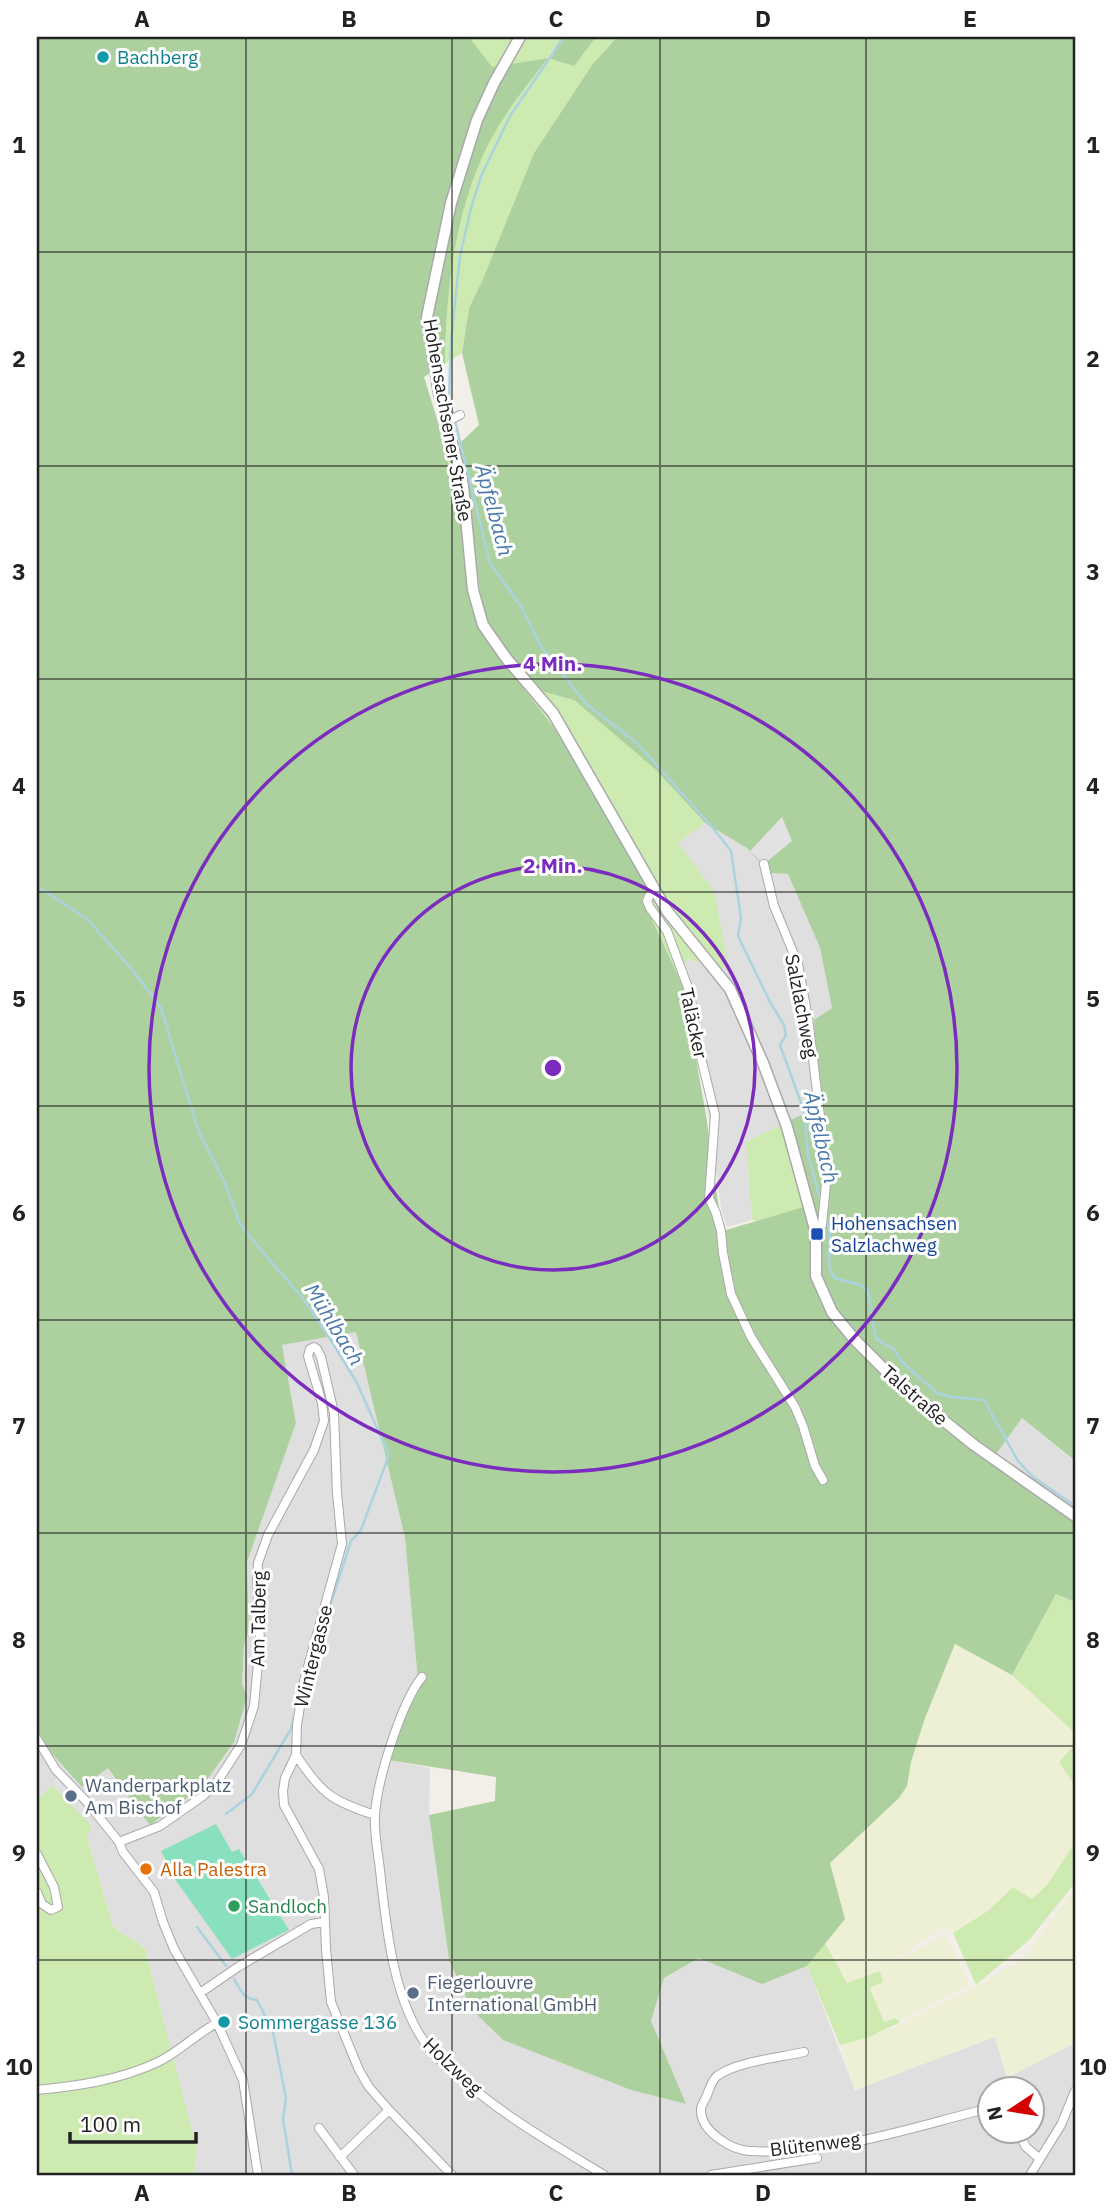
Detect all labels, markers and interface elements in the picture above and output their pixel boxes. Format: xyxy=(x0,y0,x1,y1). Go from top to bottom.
text: A xyxy=(134,3,150,33)
text: B xyxy=(341,3,357,33)
text: C xyxy=(549,3,564,33)
text: D xyxy=(755,3,771,33)
text: E xyxy=(963,3,977,33)
place label: Bachberg xyxy=(117,45,198,69)
marker: Bachberg xyxy=(95,49,111,65)
text: 1 xyxy=(12,129,26,159)
text: 1 xyxy=(1086,129,1100,159)
street label: Hohensachsener Straße xyxy=(418,317,478,523)
text: 2 xyxy=(12,343,26,373)
text: 2 xyxy=(1086,343,1100,373)
water label: Äpfelbach xyxy=(469,460,521,559)
text: 3 xyxy=(12,556,26,586)
text: 3 xyxy=(1086,556,1100,586)
text: 4 Min. xyxy=(523,649,583,677)
text: 4 xyxy=(12,770,26,800)
text: 4 xyxy=(1086,770,1100,800)
text: 2 Min. xyxy=(523,851,583,879)
street label: Salzlachweg xyxy=(780,952,824,1060)
text: 5 xyxy=(12,983,26,1013)
text: 5 xyxy=(1086,983,1100,1013)
street label: Taläcker xyxy=(675,985,713,1061)
centre of rings xyxy=(541,1056,565,1080)
water label: Äpfelbach xyxy=(798,1087,846,1186)
text: 6 xyxy=(12,1197,26,1227)
text: 6 xyxy=(1086,1197,1100,1227)
place label: Hohensachsen Salzlachweg xyxy=(831,1211,957,1257)
marker: Hohensachsen Salzlachweg xyxy=(809,1226,825,1242)
water label: Mühlbach xyxy=(299,1278,371,1370)
street label: Talstraße xyxy=(877,1360,953,1430)
text: 7 xyxy=(12,1410,26,1440)
text: 7 xyxy=(1086,1410,1100,1440)
street label: Am Talberg xyxy=(245,1571,271,1667)
street label: Wintergasse xyxy=(289,1602,337,1710)
text: 8 xyxy=(12,1624,26,1654)
text: 8 xyxy=(1086,1624,1100,1654)
place label: Wanderparkplatz Am Bischof xyxy=(85,1773,231,1819)
marker: Wanderparkplatz Am Bischof xyxy=(63,1788,79,1804)
text: 9 xyxy=(12,1837,26,1867)
text: 9 xyxy=(1086,1837,1100,1867)
place label: Alla Palestra xyxy=(160,1857,267,1881)
marker: Alla Palestra xyxy=(138,1861,154,1877)
place label: Sandloch xyxy=(248,1894,327,1918)
marker: Sandloch xyxy=(226,1898,242,1914)
place label: Fiegerlouvre International GmbH xyxy=(427,1970,597,2016)
marker: Fiegerlouvre International GmbH xyxy=(405,1985,421,2001)
place label: Sommergasse 136 xyxy=(238,2010,397,2034)
marker: Sommergasse 136 xyxy=(216,2014,232,2030)
street label: Holzweg xyxy=(418,2032,488,2100)
text: 10 xyxy=(5,2051,33,2081)
text: 10 xyxy=(1079,2051,1107,2081)
north arrow xyxy=(976,2076,1046,2146)
scale bar xyxy=(70,2100,196,2144)
text: N xyxy=(981,2104,1008,2123)
text: 100 m xyxy=(80,2110,141,2138)
street label: Blütenweg xyxy=(768,2127,862,2161)
text: A xyxy=(134,2177,150,2207)
text: B xyxy=(341,2177,357,2207)
text: C xyxy=(549,2177,564,2207)
text: D xyxy=(755,2177,771,2207)
text: E xyxy=(963,2177,977,2207)

